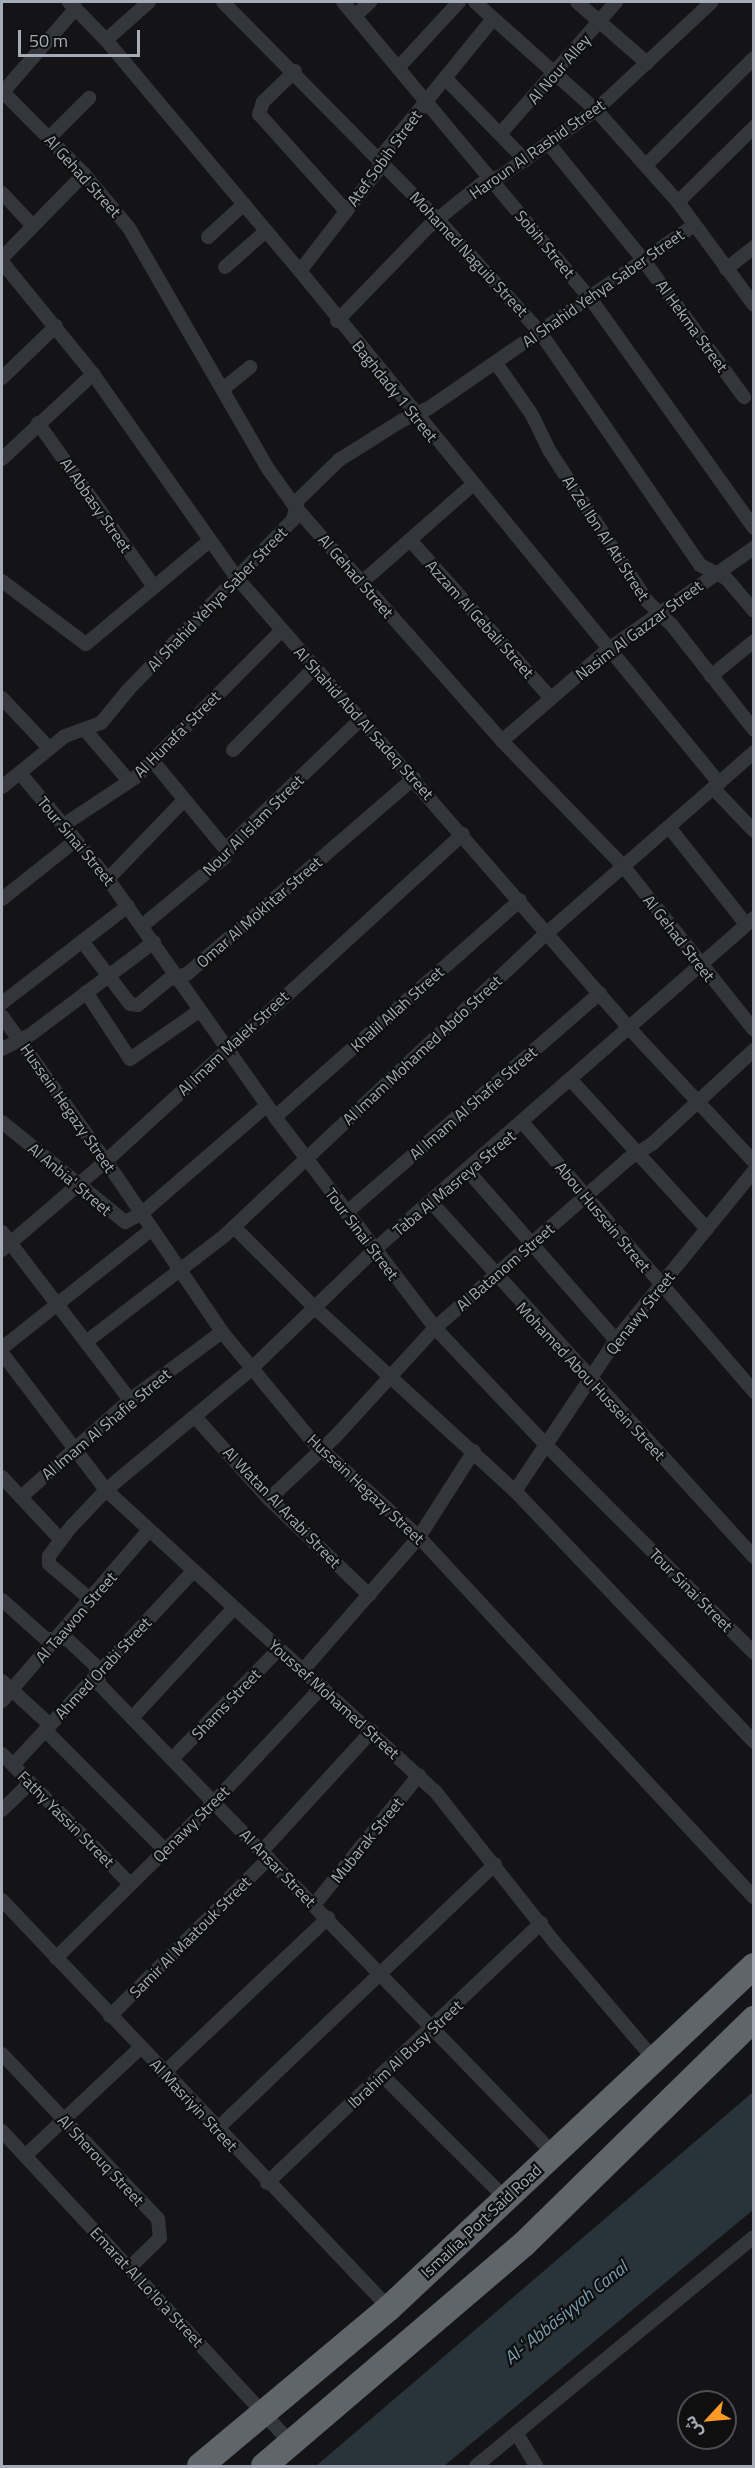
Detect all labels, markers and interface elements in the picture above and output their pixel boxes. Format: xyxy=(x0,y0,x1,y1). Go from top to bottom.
scale bar xyxy=(21,18,142,56)
text: 50 m xyxy=(29,27,68,54)
street label: Al Nour Alley xyxy=(524,30,594,108)
street label: Haroun Al Rashid Street xyxy=(466,95,608,203)
street label: Atef Sobih Street xyxy=(343,106,425,210)
street label: Al Gehad Street xyxy=(41,131,125,221)
street label: Mohamed Naguib Street xyxy=(406,187,532,321)
street label: Sobih Street xyxy=(511,206,579,282)
street label: Al Shahid Yehya Saber Street xyxy=(519,225,687,351)
street label: Al Hekma Street xyxy=(652,276,732,376)
street label: Baghdady 1 Street xyxy=(348,337,442,445)
street label: Al Abbasy Street xyxy=(56,454,136,556)
street label: Al Zel Ibn Al Ati Street xyxy=(558,472,654,604)
street label: Al Shahid Yehya Saber Street xyxy=(143,523,291,675)
street label: Al Gehad Street xyxy=(314,530,398,622)
street label: Azzam Al Gebali Street xyxy=(422,556,538,682)
street label: Nasim Al Gazzar Street xyxy=(572,576,706,684)
street label: Al Shahid Abd Al Sadeq Street xyxy=(290,643,438,803)
street label: Al Hunafa' Street xyxy=(130,687,224,781)
street label: Nour Al Islam Street xyxy=(199,771,307,879)
street label: Tour Sinai Street xyxy=(33,793,119,889)
street label: Omar Al Mokhtar Street xyxy=(192,852,326,972)
street label: Al Gehad Street xyxy=(639,891,719,985)
street label: Khalil Allah Street xyxy=(347,962,447,1056)
street label: Al Imam Mohamed Abdo Street xyxy=(338,971,506,1129)
street label: Al Imam Malek Street xyxy=(174,987,292,1099)
street label: Hussein Hegazy Street xyxy=(16,1040,120,1176)
street label: Al Imam Al Shafie Street xyxy=(405,1042,541,1164)
street label: Taba Al Masreya Street xyxy=(389,1126,519,1240)
street label: Al Anbia' Street xyxy=(24,1139,116,1219)
street label: Abou Hussein Street xyxy=(551,1158,655,1276)
street label: Tour Sinai Street xyxy=(321,1184,403,1284)
street label: Al Batanom Street xyxy=(452,1219,558,1315)
street label: Qenawy Street xyxy=(602,1268,678,1358)
street label: Mohamed Abou Hussein Street xyxy=(513,1298,669,1464)
street label: Al Imam Al Shafie Street xyxy=(38,1364,174,1484)
street label: Hussein Hegazy Street xyxy=(304,1430,428,1548)
street label: Al Watan Al Arabi Street xyxy=(219,1442,345,1572)
street label: Tour Sinai Street xyxy=(645,1544,737,1636)
street label: Al Taawon Street xyxy=(31,1568,121,1666)
street label: Ahmed Orabi Street xyxy=(51,1613,155,1723)
street label: Youssef Mohamed Street xyxy=(265,1635,403,1763)
street label: Shams Street xyxy=(188,1665,264,1743)
street label: Fathy Yassin Street xyxy=(14,1767,118,1871)
street label: Qenawy Street xyxy=(149,1782,233,1866)
street label: Mubarak Street xyxy=(327,1793,407,1887)
street label: Al Ansar Street xyxy=(236,1825,320,1911)
street label: Samir Al Maatouk Street xyxy=(125,1872,255,2002)
street label: Ibrahim Al Busy Street xyxy=(344,1996,466,2112)
street label: Al Masriyin Street xyxy=(146,2055,242,2155)
street label: Al Sherouq Street xyxy=(54,2110,148,2210)
street label: Ismailia, Port Said Road xyxy=(417,2160,545,2282)
street label: Emarat Al Lo'lo'a Street xyxy=(87,2223,207,2351)
water label: Al-ʿAbbāsiyyah Canal xyxy=(500,2257,632,2369)
north arrow xyxy=(677,2390,737,2450)
text: ش xyxy=(677,2412,708,2442)

